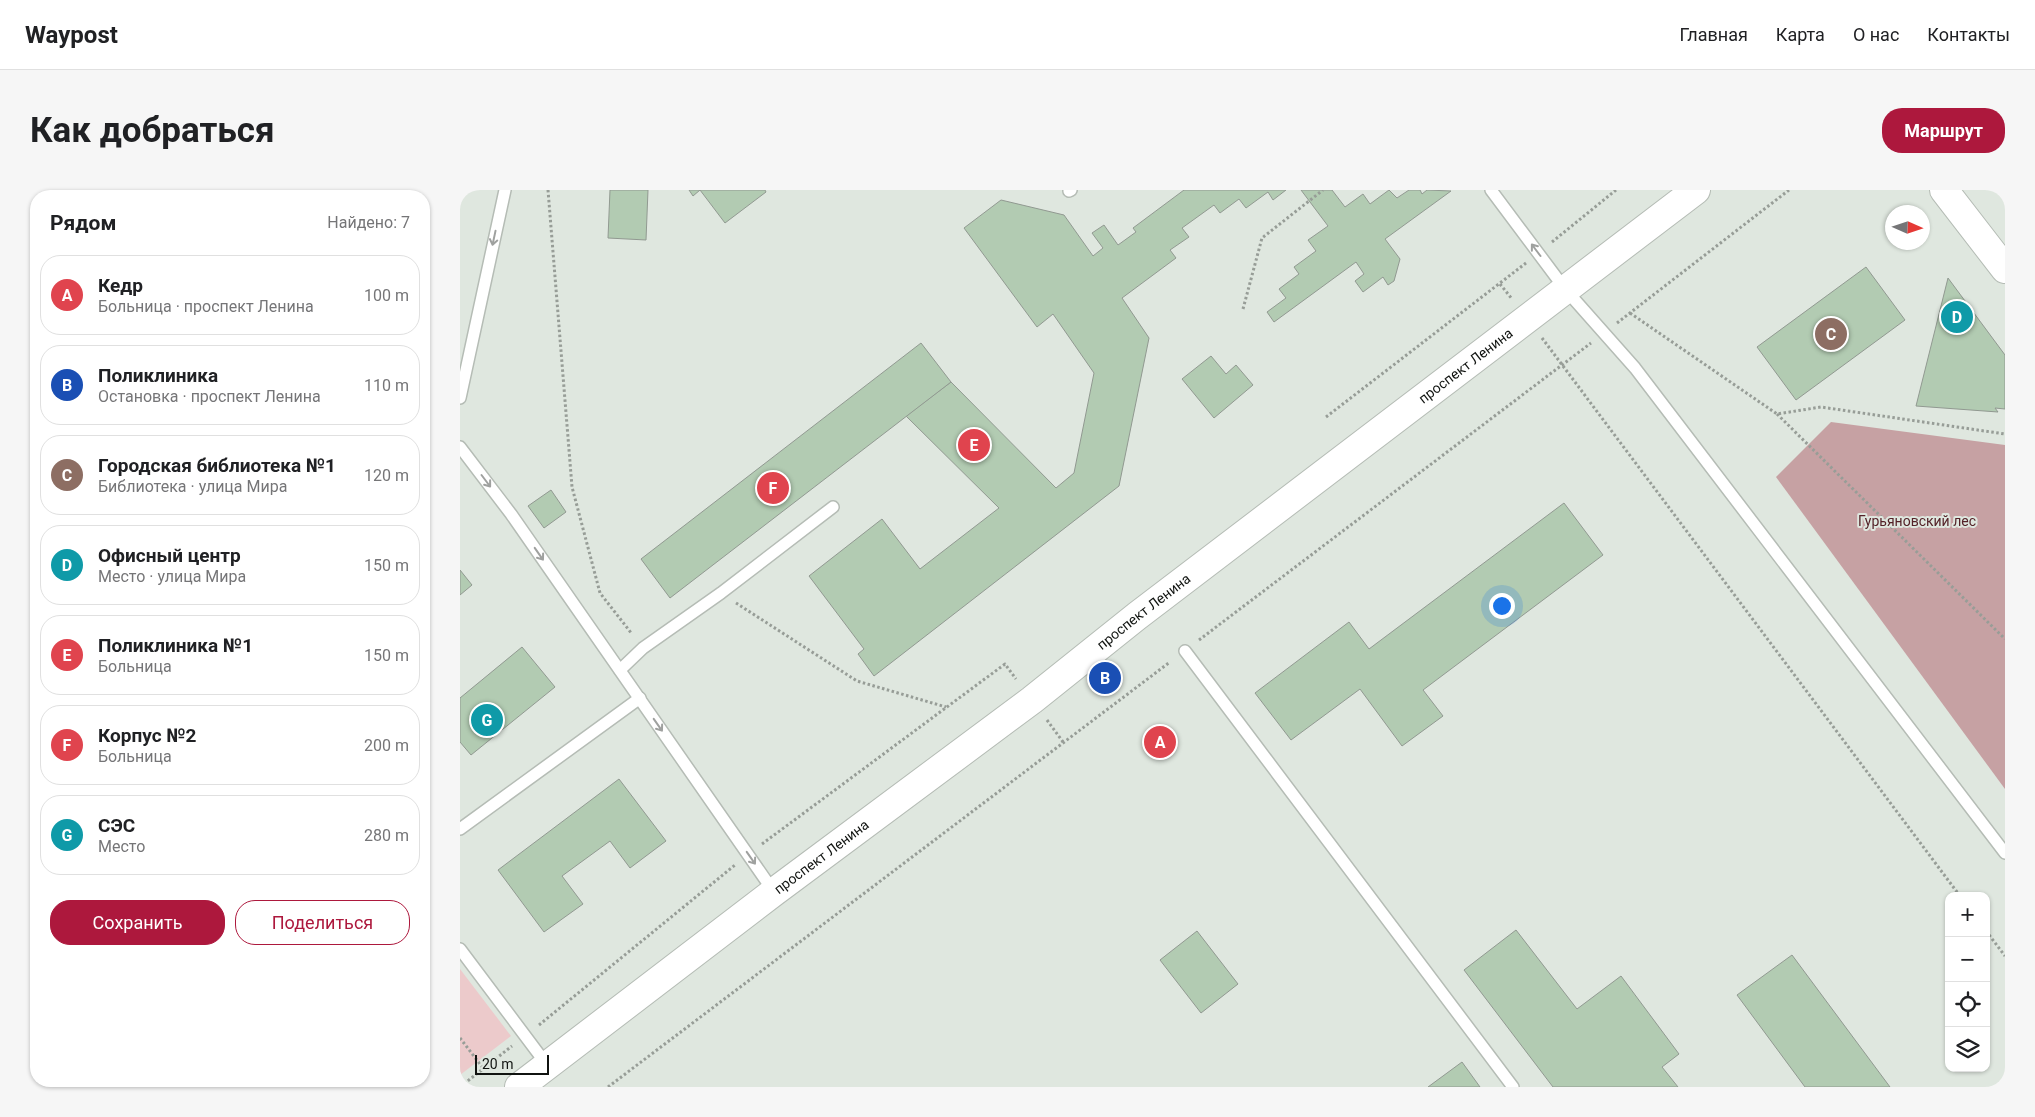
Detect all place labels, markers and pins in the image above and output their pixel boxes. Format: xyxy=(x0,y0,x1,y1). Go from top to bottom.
pin: D xyxy=(1941,298,1973,336)
pin: C xyxy=(1815,315,1847,353)
pin: E xyxy=(958,426,990,464)
pin: F xyxy=(757,469,789,507)
pin: B xyxy=(1089,659,1121,697)
pin: G xyxy=(471,701,503,739)
pin: A xyxy=(1144,723,1176,761)

